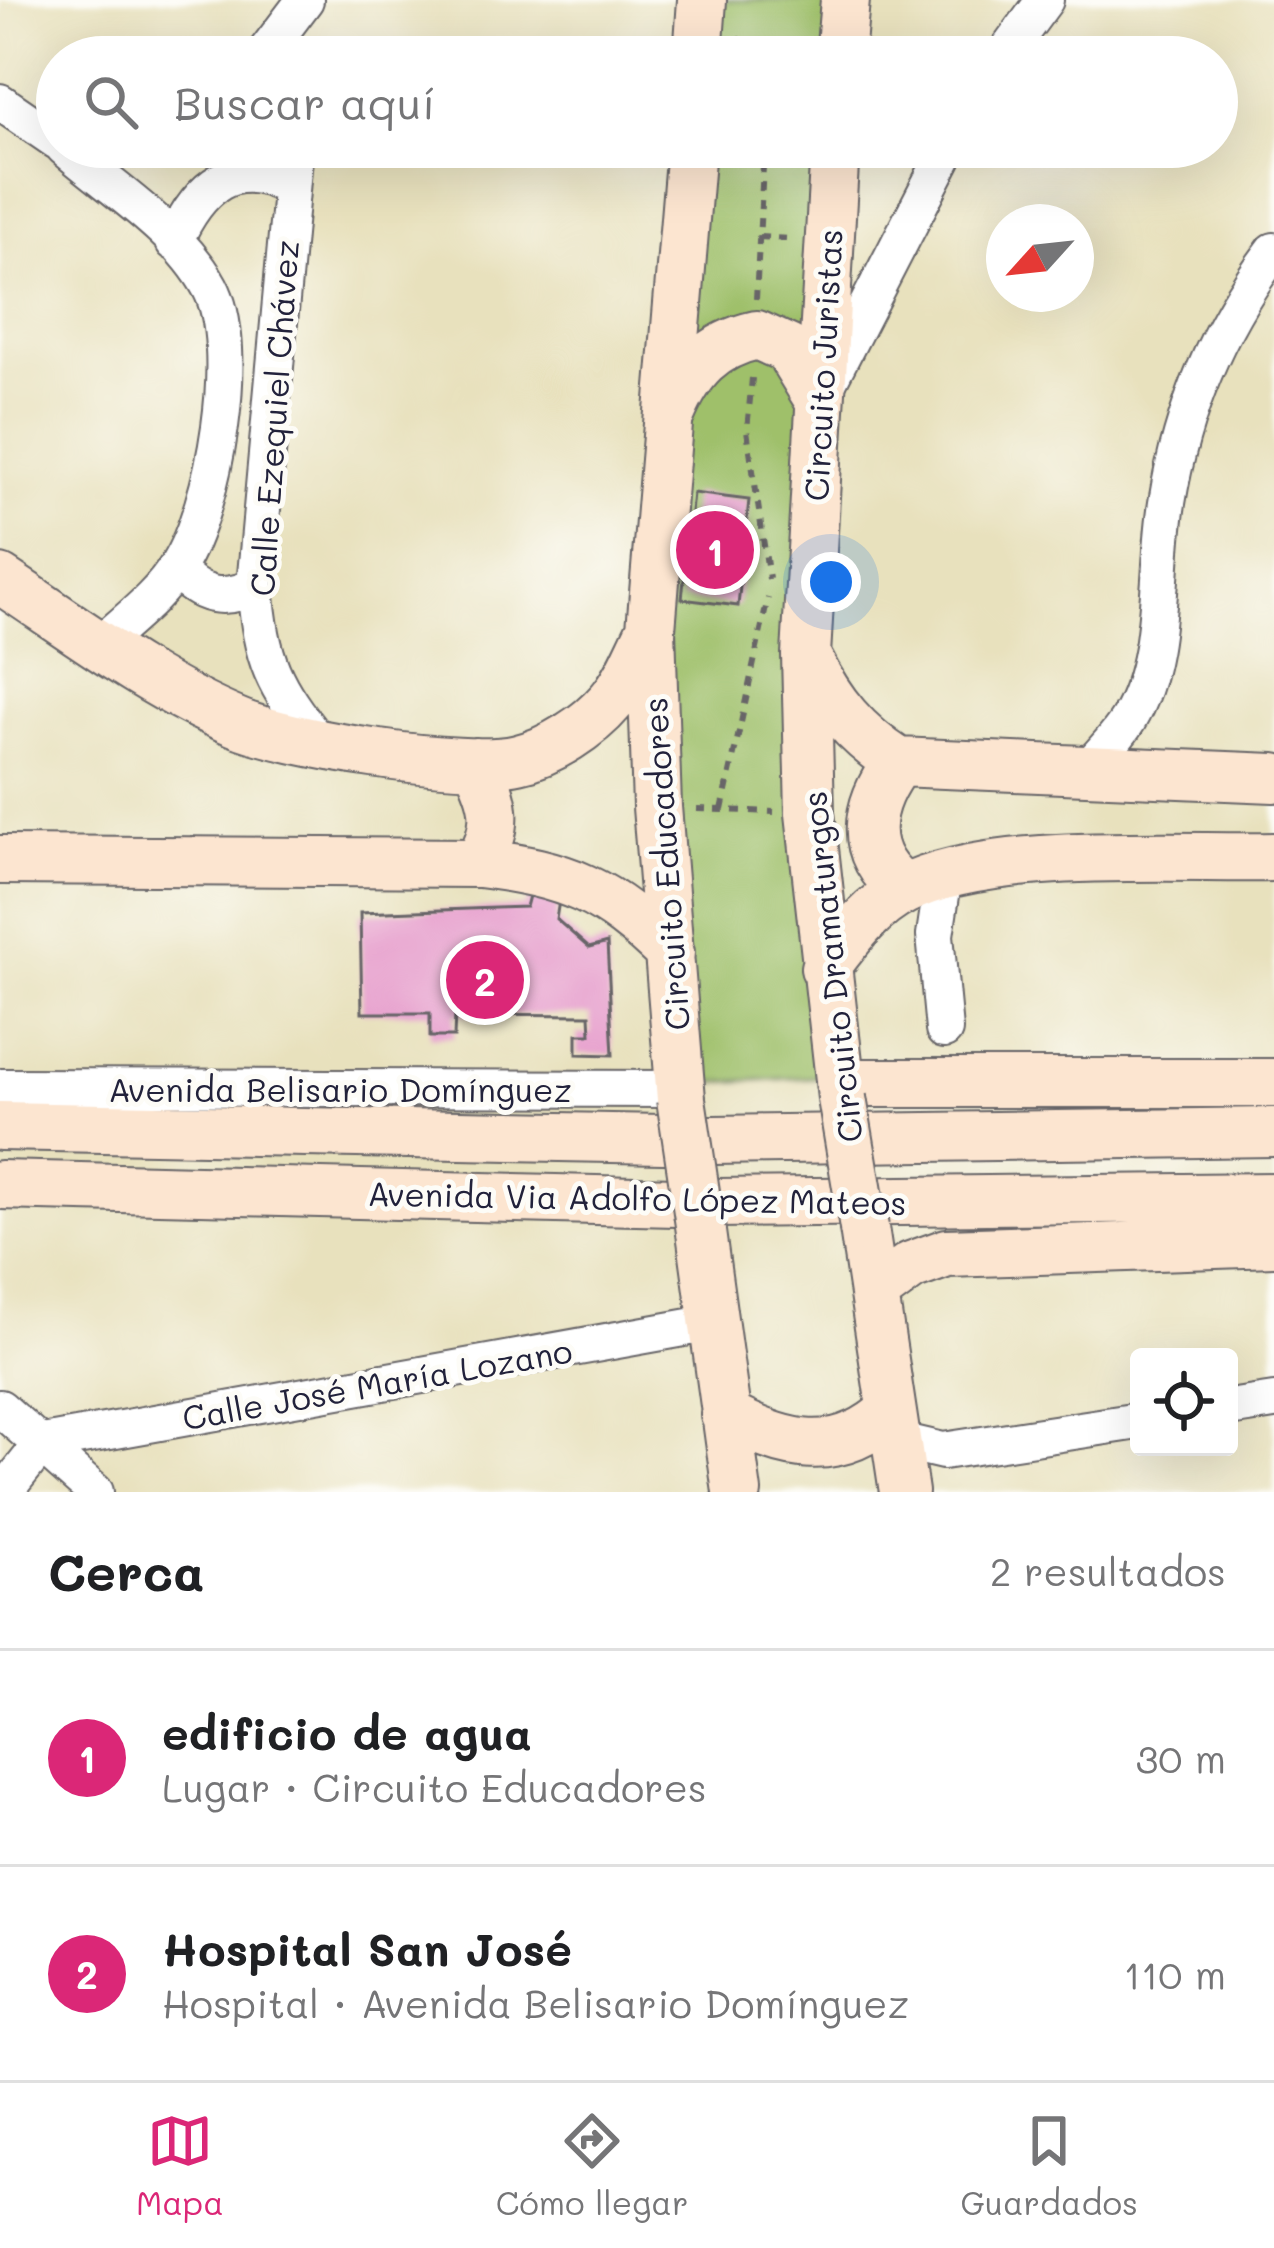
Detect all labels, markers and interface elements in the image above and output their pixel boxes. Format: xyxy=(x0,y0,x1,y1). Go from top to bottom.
search box xyxy=(36,36,1238,168)
icon: search xyxy=(78,69,144,135)
text: Buscar aquí xyxy=(174,73,436,131)
north arrow xyxy=(986,204,1094,312)
street label: Circuito Juristas xyxy=(793,228,851,502)
street label: Calle Ezequiel Chávez xyxy=(239,238,307,598)
pin: 1 xyxy=(676,505,754,595)
your location xyxy=(801,552,861,612)
street label: Circuito Educadores xyxy=(632,696,698,1032)
street label: Circuito Dramaturgos xyxy=(791,789,871,1145)
pin: 2 xyxy=(446,935,524,1025)
street label: Avenida Belisario Domínguez xyxy=(108,1067,572,1110)
street label: Avenida Via Adolfo López Mateos xyxy=(367,1171,907,1223)
street label: Calle José María Lozano xyxy=(179,1328,575,1438)
map controls xyxy=(1130,1348,1238,1456)
button: locate xyxy=(1130,1348,1238,1456)
text: Cerca xyxy=(48,1537,205,1604)
text: 2 resultados xyxy=(990,1545,1226,1596)
text: edificio de agua xyxy=(162,1703,532,1761)
text: 1 xyxy=(78,1732,96,1783)
text: 30 m xyxy=(1136,1732,1226,1783)
text: Lugar · Circuito Educadores xyxy=(162,1761,707,1812)
text: Hospital San José xyxy=(162,1919,572,1977)
text: 2 xyxy=(76,1948,98,1999)
text: 110 m xyxy=(1124,1948,1226,1999)
text: Hospital · Avenida Belisario Domínguez xyxy=(162,1977,909,2028)
tab: Mapa xyxy=(136,2108,224,2223)
tab: Cómo llegar xyxy=(496,2108,688,2223)
tab: Guardados xyxy=(960,2108,1138,2223)

